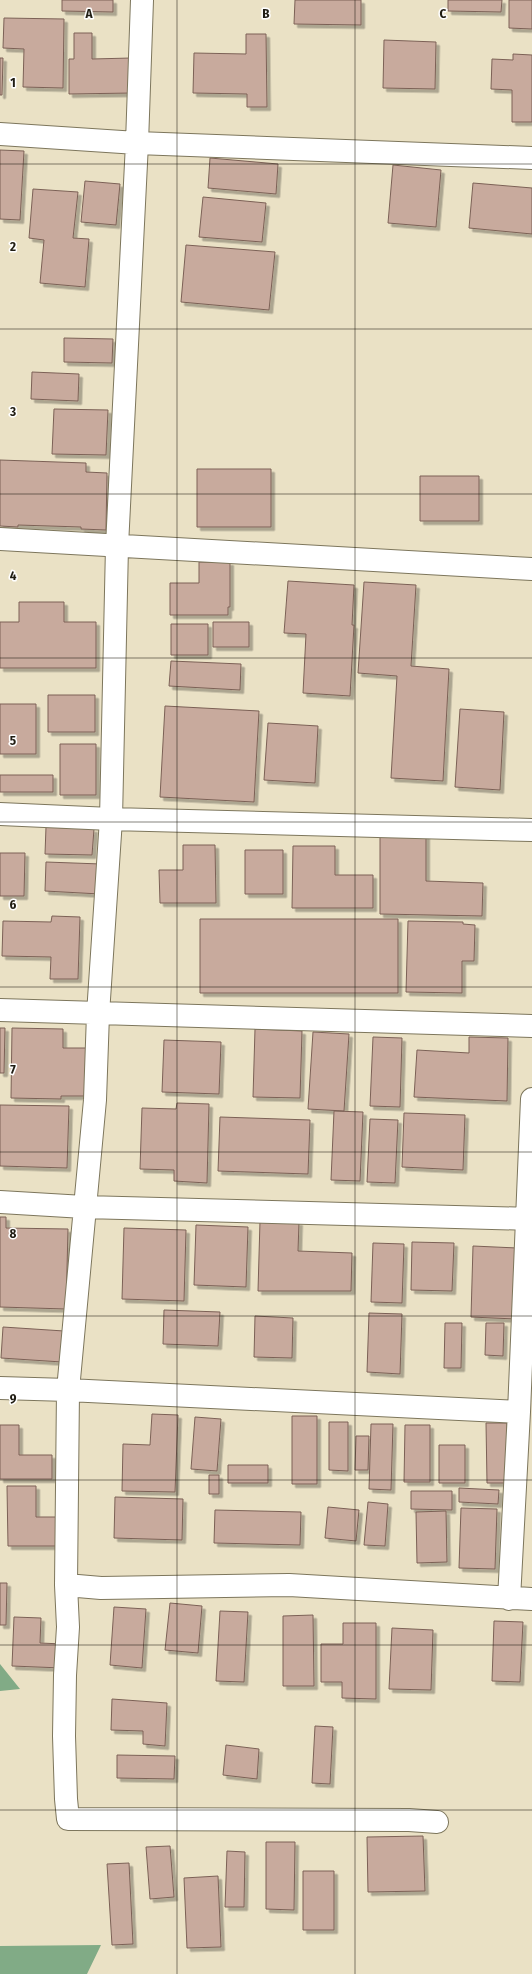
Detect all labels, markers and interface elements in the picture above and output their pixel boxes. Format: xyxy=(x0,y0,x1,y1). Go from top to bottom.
text: A xyxy=(84,6,93,21)
text: B xyxy=(262,6,270,21)
text: C xyxy=(440,6,447,21)
text: 1 xyxy=(10,75,16,90)
text: 2 xyxy=(9,239,16,254)
text: 3 xyxy=(9,404,16,419)
text: 4 xyxy=(10,568,17,583)
text: 5 xyxy=(10,733,16,748)
text: 6 xyxy=(10,897,17,912)
text: 7 xyxy=(10,1062,16,1077)
text: 8 xyxy=(10,1226,17,1241)
text: 9 xyxy=(10,1391,17,1406)

